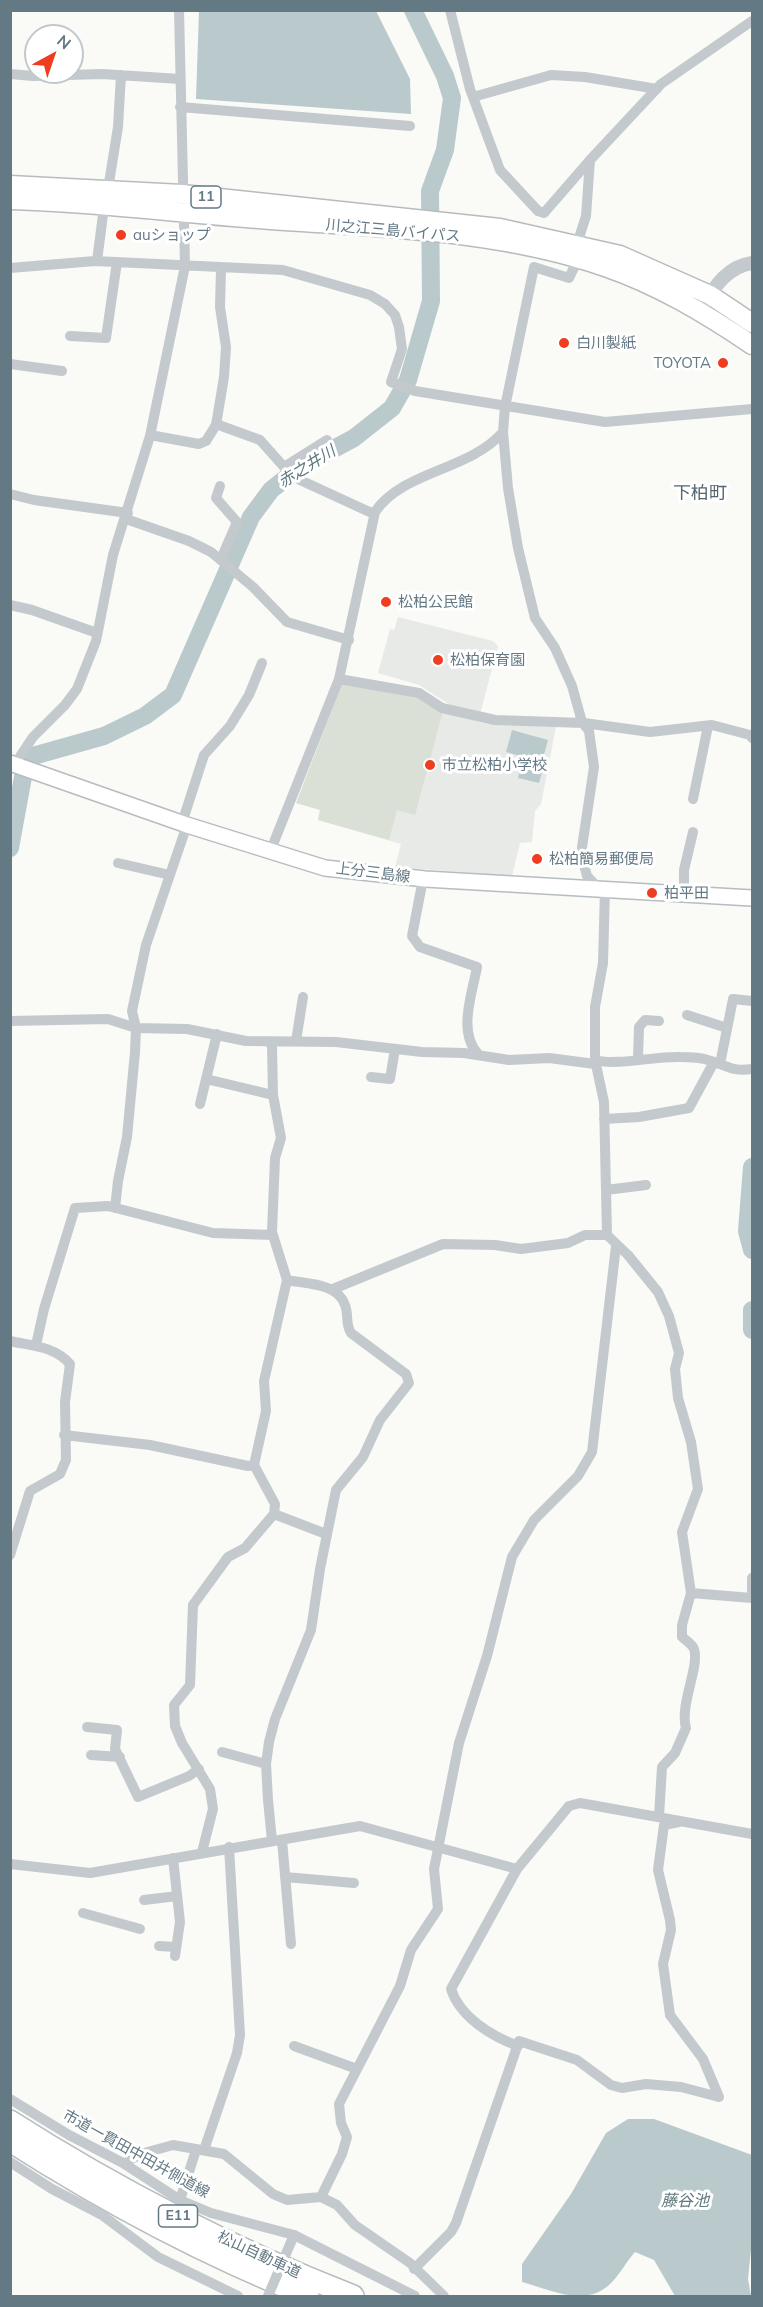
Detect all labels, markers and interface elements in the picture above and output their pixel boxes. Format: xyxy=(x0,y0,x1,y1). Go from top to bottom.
north arrow xyxy=(24,24,84,84)
text: N xyxy=(53,30,75,53)
road number: 11 xyxy=(191,186,221,208)
street label: 川之江三島バイパス xyxy=(325,216,461,246)
place label: auショップ xyxy=(133,226,211,244)
marker: auショップ xyxy=(114,228,128,242)
place label: 白川製紙 xyxy=(576,334,636,352)
marker: 白川製紙 xyxy=(557,336,571,350)
place label: TOYOTA xyxy=(653,354,711,372)
marker: TOYOTA xyxy=(716,356,730,370)
water label: 赤之井川 xyxy=(275,442,339,492)
district label: 下柏町 xyxy=(673,483,727,505)
place label: 松柏公民館 xyxy=(398,593,473,611)
marker: 松柏公民館 xyxy=(379,595,393,609)
place label: 松柏保育園 xyxy=(450,651,525,669)
marker: 松柏保育園 xyxy=(431,653,445,667)
place label: 市立松柏小学校 xyxy=(442,756,547,774)
marker: 市立松柏小学校 xyxy=(423,758,437,772)
place label: 松柏簡易郵便局 xyxy=(549,850,654,868)
marker: 松柏簡易郵便局 xyxy=(530,852,544,866)
street label: 上分三島線 xyxy=(335,859,411,887)
place label: 柏平田 xyxy=(664,884,709,902)
marker: 柏平田 xyxy=(645,886,659,900)
street label: 市道一貫田中田井側道線 xyxy=(59,2106,213,2202)
water label: 藤谷池 xyxy=(661,2191,709,2211)
road number: E11 xyxy=(158,2205,198,2227)
street label: 松山自動車道 xyxy=(214,2228,304,2282)

